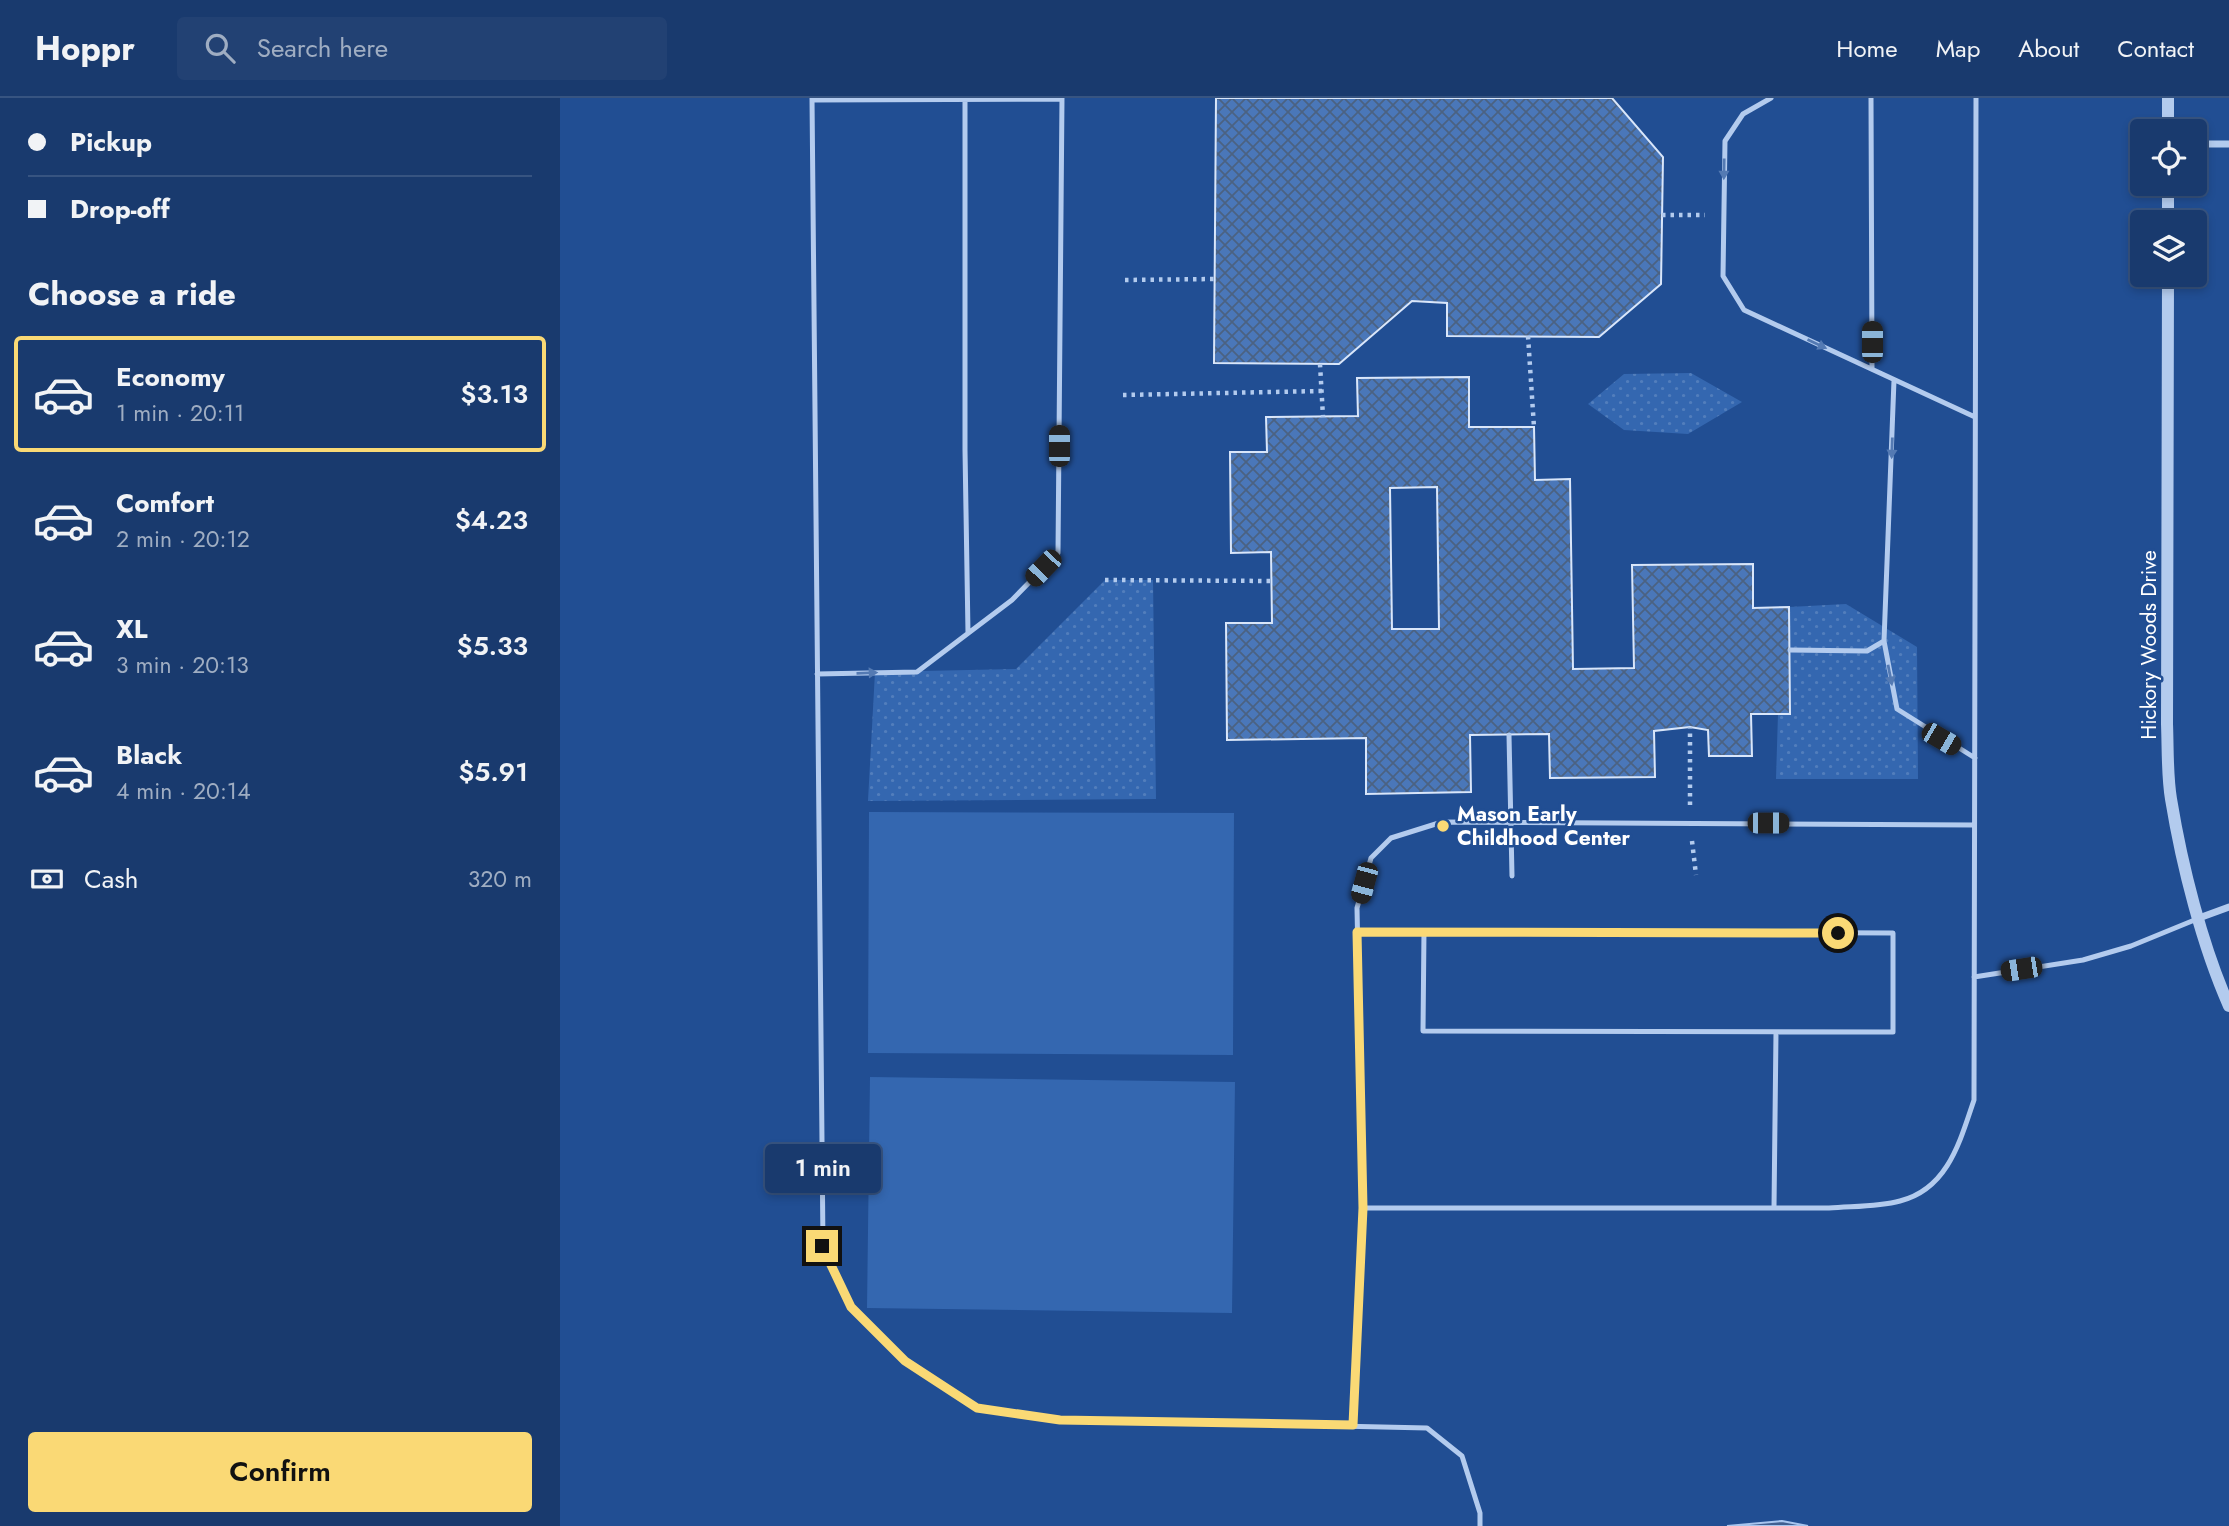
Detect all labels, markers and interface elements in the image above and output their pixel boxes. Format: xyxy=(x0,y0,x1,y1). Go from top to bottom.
search box xyxy=(177,17,667,80)
text: Hoppr xyxy=(35,25,135,72)
icon: search xyxy=(201,29,239,67)
text: Search here xyxy=(257,29,388,67)
text: Home xyxy=(1836,31,1898,66)
text: Map xyxy=(1936,31,1980,66)
text: About xyxy=(2018,31,2079,66)
text: Contact xyxy=(2117,31,2194,66)
map controls xyxy=(2130,119,2207,287)
button: locate xyxy=(2130,119,2207,196)
text: Pickup xyxy=(70,123,152,161)
one-way arrow xyxy=(1719,158,1730,180)
text: Drop-off xyxy=(70,190,170,228)
button: layers xyxy=(2130,210,2207,287)
text: Choose a ride xyxy=(28,271,236,317)
car xyxy=(1862,321,1883,363)
one-way arrow xyxy=(1807,338,1827,350)
text: Economy xyxy=(116,358,225,396)
icon: car xyxy=(32,363,95,426)
text: $3.13 xyxy=(461,375,528,413)
text: 1 min · 20:11 xyxy=(116,396,244,430)
car xyxy=(1049,425,1070,467)
one-way arrow xyxy=(1886,437,1897,459)
text: Comfort xyxy=(116,484,214,522)
icon: car xyxy=(32,489,95,552)
text: $4.23 xyxy=(455,501,528,539)
text: 2 min · 20:12 xyxy=(116,522,250,556)
car xyxy=(1021,546,1066,590)
street label: Hickory Woods Drive xyxy=(2134,550,2164,740)
text: XL xyxy=(116,610,148,648)
icon: car xyxy=(32,615,95,678)
text: $5.33 xyxy=(457,627,528,665)
text: 3 min · 20:13 xyxy=(116,648,249,682)
one-way arrow xyxy=(1885,664,1896,686)
one-way arrow xyxy=(856,667,878,678)
car xyxy=(1918,719,1965,759)
text: Black xyxy=(116,736,182,774)
icon: car xyxy=(32,741,95,804)
text: $5.91 xyxy=(458,753,528,791)
text: 4 min · 20:14 xyxy=(116,774,251,808)
place label: Mason Early Childhood Center xyxy=(1457,799,1631,853)
car xyxy=(1748,813,1790,834)
marker: Mason Early Childhood Center xyxy=(1435,818,1451,834)
icon: cash xyxy=(28,860,66,898)
text: Cash xyxy=(84,860,138,898)
car xyxy=(1349,860,1380,906)
text: 320 m xyxy=(468,862,532,896)
route start xyxy=(1822,917,1854,949)
car xyxy=(1999,955,2044,983)
callout: 1 min xyxy=(764,1144,880,1194)
text: 1 min xyxy=(795,1151,851,1185)
route end xyxy=(806,1230,838,1262)
button: Confirm xyxy=(28,1432,532,1512)

